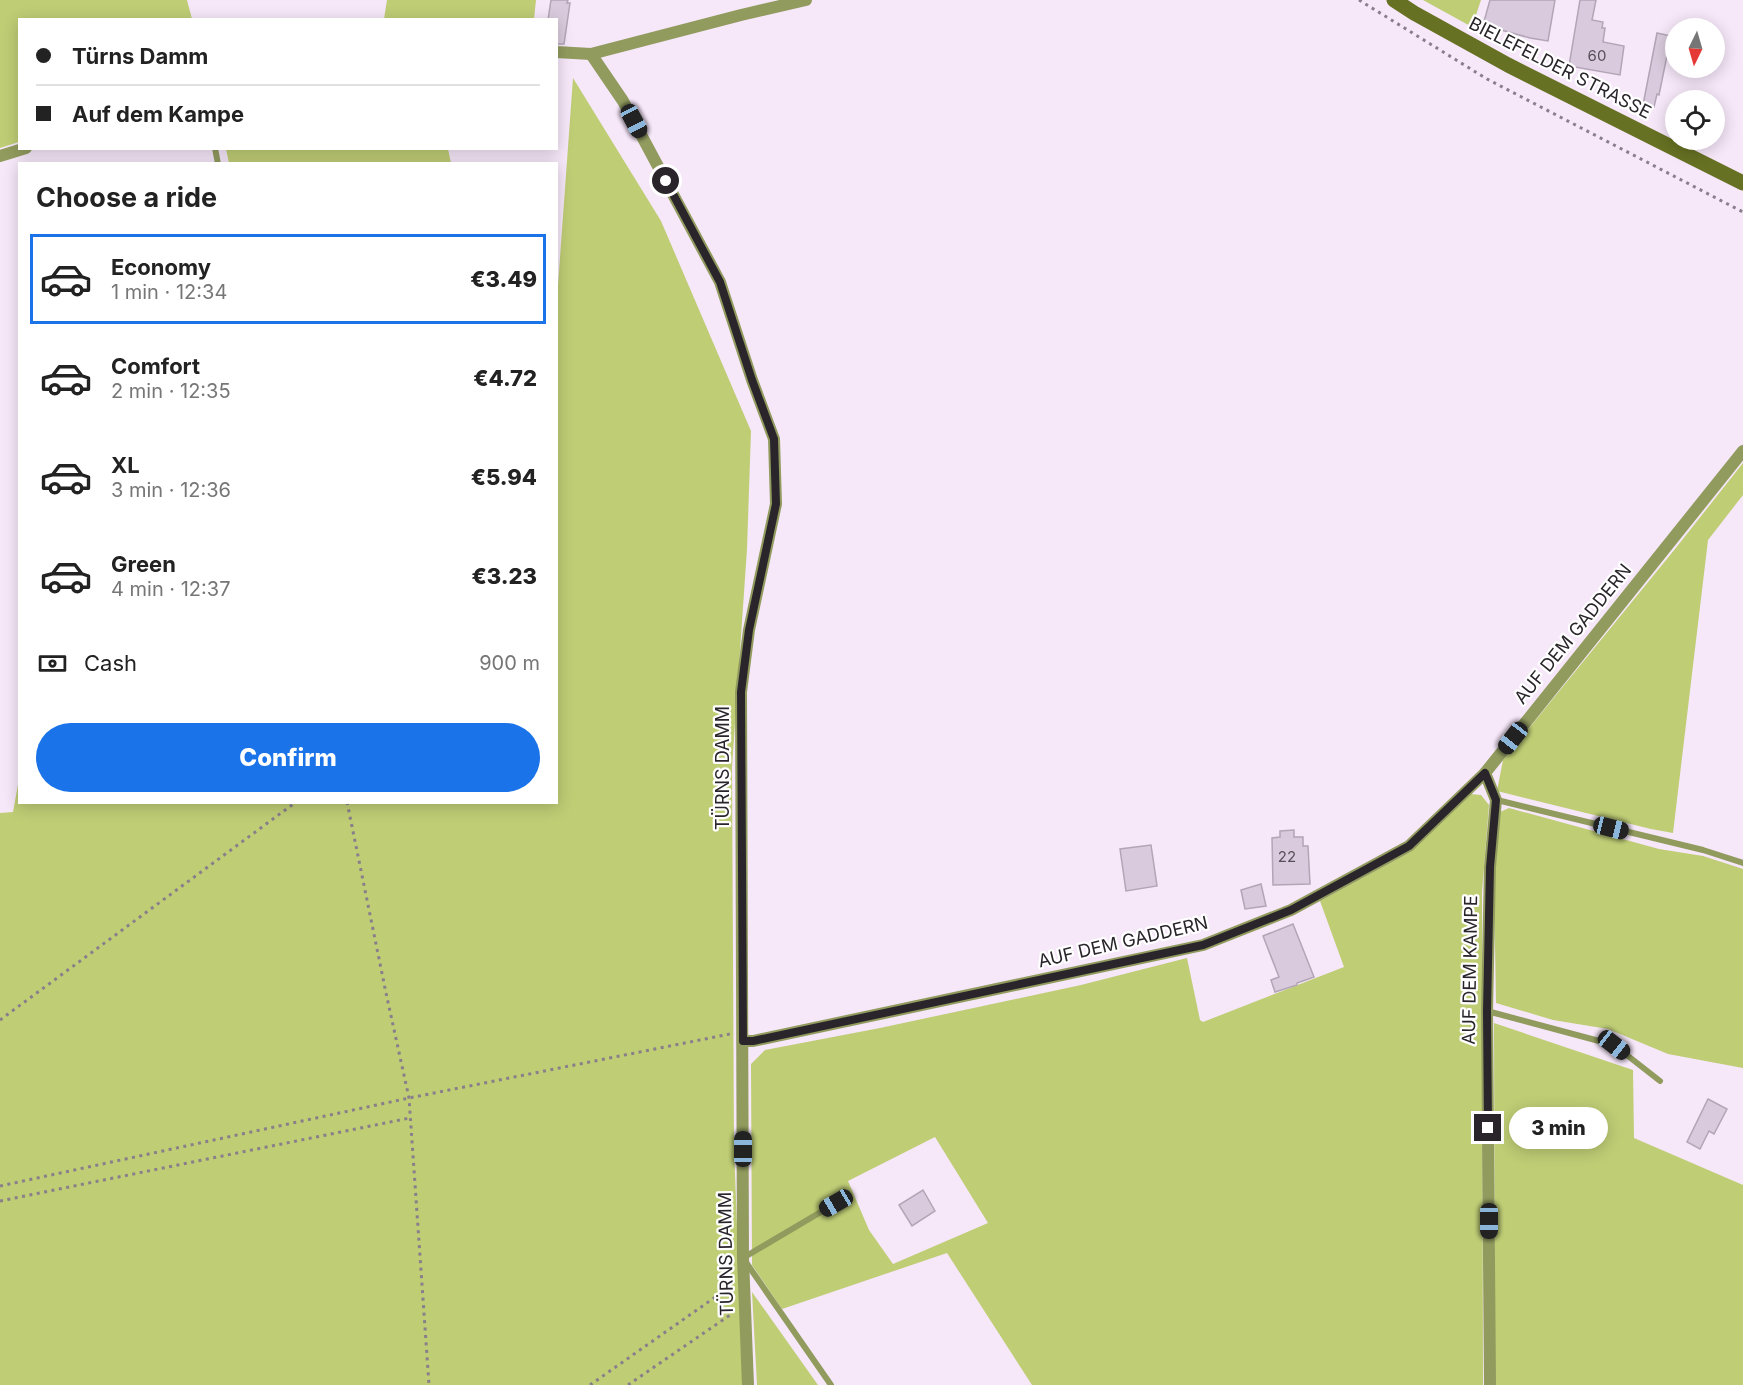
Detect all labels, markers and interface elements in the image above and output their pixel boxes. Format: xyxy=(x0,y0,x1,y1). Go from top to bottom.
street label: BIELEFELDER STRASSE xyxy=(1466,12,1655,123)
north arrow xyxy=(1665,18,1725,78)
map controls xyxy=(1665,18,1725,150)
text: Türns Damm xyxy=(72,43,208,69)
house number: 60 xyxy=(1588,46,1606,65)
button: locate xyxy=(1665,90,1725,150)
text: Auf dem Kampe xyxy=(72,101,244,127)
car xyxy=(618,101,650,141)
route start xyxy=(652,167,679,194)
text: Choose a ride xyxy=(36,181,217,214)
icon: car xyxy=(39,252,93,306)
text: Economy xyxy=(111,254,211,280)
text: €3.49 xyxy=(470,266,537,292)
text: 1 min · 12:34 xyxy=(111,280,227,304)
icon: car xyxy=(39,351,93,405)
text: Comfort xyxy=(111,353,200,379)
text: €4.72 xyxy=(473,365,537,391)
text: 2 min · 12:35 xyxy=(111,379,231,403)
icon: car xyxy=(39,450,93,504)
text: XL xyxy=(111,452,140,478)
text: €5.94 xyxy=(471,464,537,490)
text: 3 min · 12:36 xyxy=(111,478,231,502)
icon: car xyxy=(39,549,93,603)
text: Green xyxy=(111,551,176,577)
street label: AUF DEM GADDERN xyxy=(1510,560,1635,708)
text: €3.23 xyxy=(472,563,537,589)
text: 4 min · 12:37 xyxy=(111,577,231,601)
icon: cash xyxy=(36,647,69,680)
text: Cash xyxy=(84,650,137,676)
text: 900 m xyxy=(479,651,540,675)
street label: TÜRNS DAMM xyxy=(711,706,733,830)
car xyxy=(1495,718,1531,758)
button: Confirm xyxy=(36,723,540,792)
car xyxy=(1591,815,1631,841)
house number: 22 xyxy=(1278,847,1296,866)
street label: AUF DEM KAMPE xyxy=(1458,895,1481,1045)
street label: AUF DEM GADDERN xyxy=(1036,912,1210,971)
car xyxy=(1594,1027,1634,1063)
callout: 3 min xyxy=(1509,1107,1608,1149)
route end xyxy=(1474,1114,1501,1141)
text: 3 min xyxy=(1531,1116,1586,1140)
car xyxy=(734,1131,752,1167)
car xyxy=(816,1186,856,1220)
street label: TÜRNS DAMM xyxy=(713,1192,737,1316)
car xyxy=(1480,1203,1498,1239)

